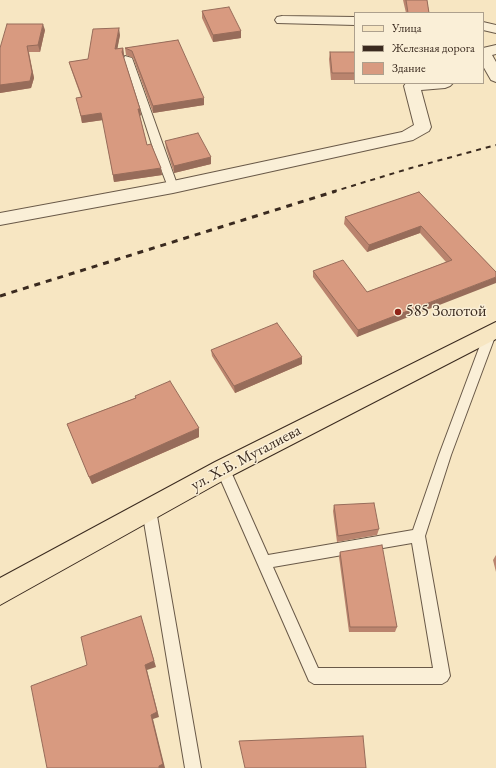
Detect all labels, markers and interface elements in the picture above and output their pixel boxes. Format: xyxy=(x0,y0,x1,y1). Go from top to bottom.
legend xyxy=(354,12,484,84)
text: Улица xyxy=(392,20,422,36)
text: Железная дорога xyxy=(392,40,475,56)
text: Здание xyxy=(392,60,426,76)
place label: 585 Золотой xyxy=(406,302,486,322)
marker: 585 Золотой xyxy=(393,307,403,317)
street label: ул. Х.Б. Муталиева xyxy=(188,421,304,495)

